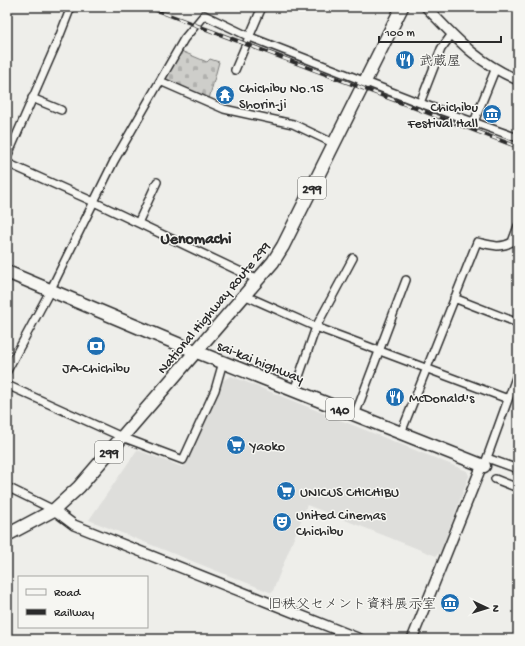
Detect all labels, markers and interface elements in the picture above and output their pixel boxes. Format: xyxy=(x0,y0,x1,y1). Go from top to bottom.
scale bar xyxy=(379,18,501,44)
text: 100 m xyxy=(384,27,415,41)
restaurant icon: 武蔵屋 xyxy=(394,49,416,71)
place label: 武蔵屋 xyxy=(419,53,461,71)
place label: Chichibu No.15 Shorin-ji xyxy=(239,81,324,114)
temple icon: Chichibu No.15 Shorin-ji xyxy=(214,84,236,106)
place label: Chichibu Festival Hall xyxy=(406,100,478,133)
museum icon: Chichibu Festival Hall xyxy=(481,103,503,125)
road number: 299 xyxy=(298,177,326,199)
district label: Uenomachi xyxy=(160,231,232,250)
street label: National Highway Route 299 xyxy=(155,239,275,378)
bank icon: JA-Chichibu xyxy=(85,335,107,357)
street label: sai-kai highway xyxy=(214,338,306,389)
place label: JA-Chichibu xyxy=(62,361,130,378)
restaurant icon: McDonald's xyxy=(384,386,406,408)
place label: McDonald's xyxy=(409,391,475,408)
road number: 140 xyxy=(326,398,354,420)
supermarket icon: Yaoko xyxy=(225,434,247,456)
place label: Yaoko xyxy=(248,439,285,456)
road number: 299 xyxy=(95,441,123,463)
supermarket icon: UNICUS CHICHIBU xyxy=(275,480,297,502)
place label: UNICUS CHICHIBU xyxy=(300,485,399,502)
place label: United Cinemas Chichibu xyxy=(296,508,386,541)
theatre icon: United Cinemas Chichibu xyxy=(271,511,293,533)
legend xyxy=(18,576,148,628)
text: Road xyxy=(54,587,81,601)
north arrow xyxy=(467,588,507,628)
museum icon: 旧秩父セメント資料展示室 xyxy=(439,592,461,614)
place label: 旧秩父セメント資料展示室 xyxy=(268,596,436,614)
text: N xyxy=(489,605,501,613)
text: Railway xyxy=(54,607,94,621)

